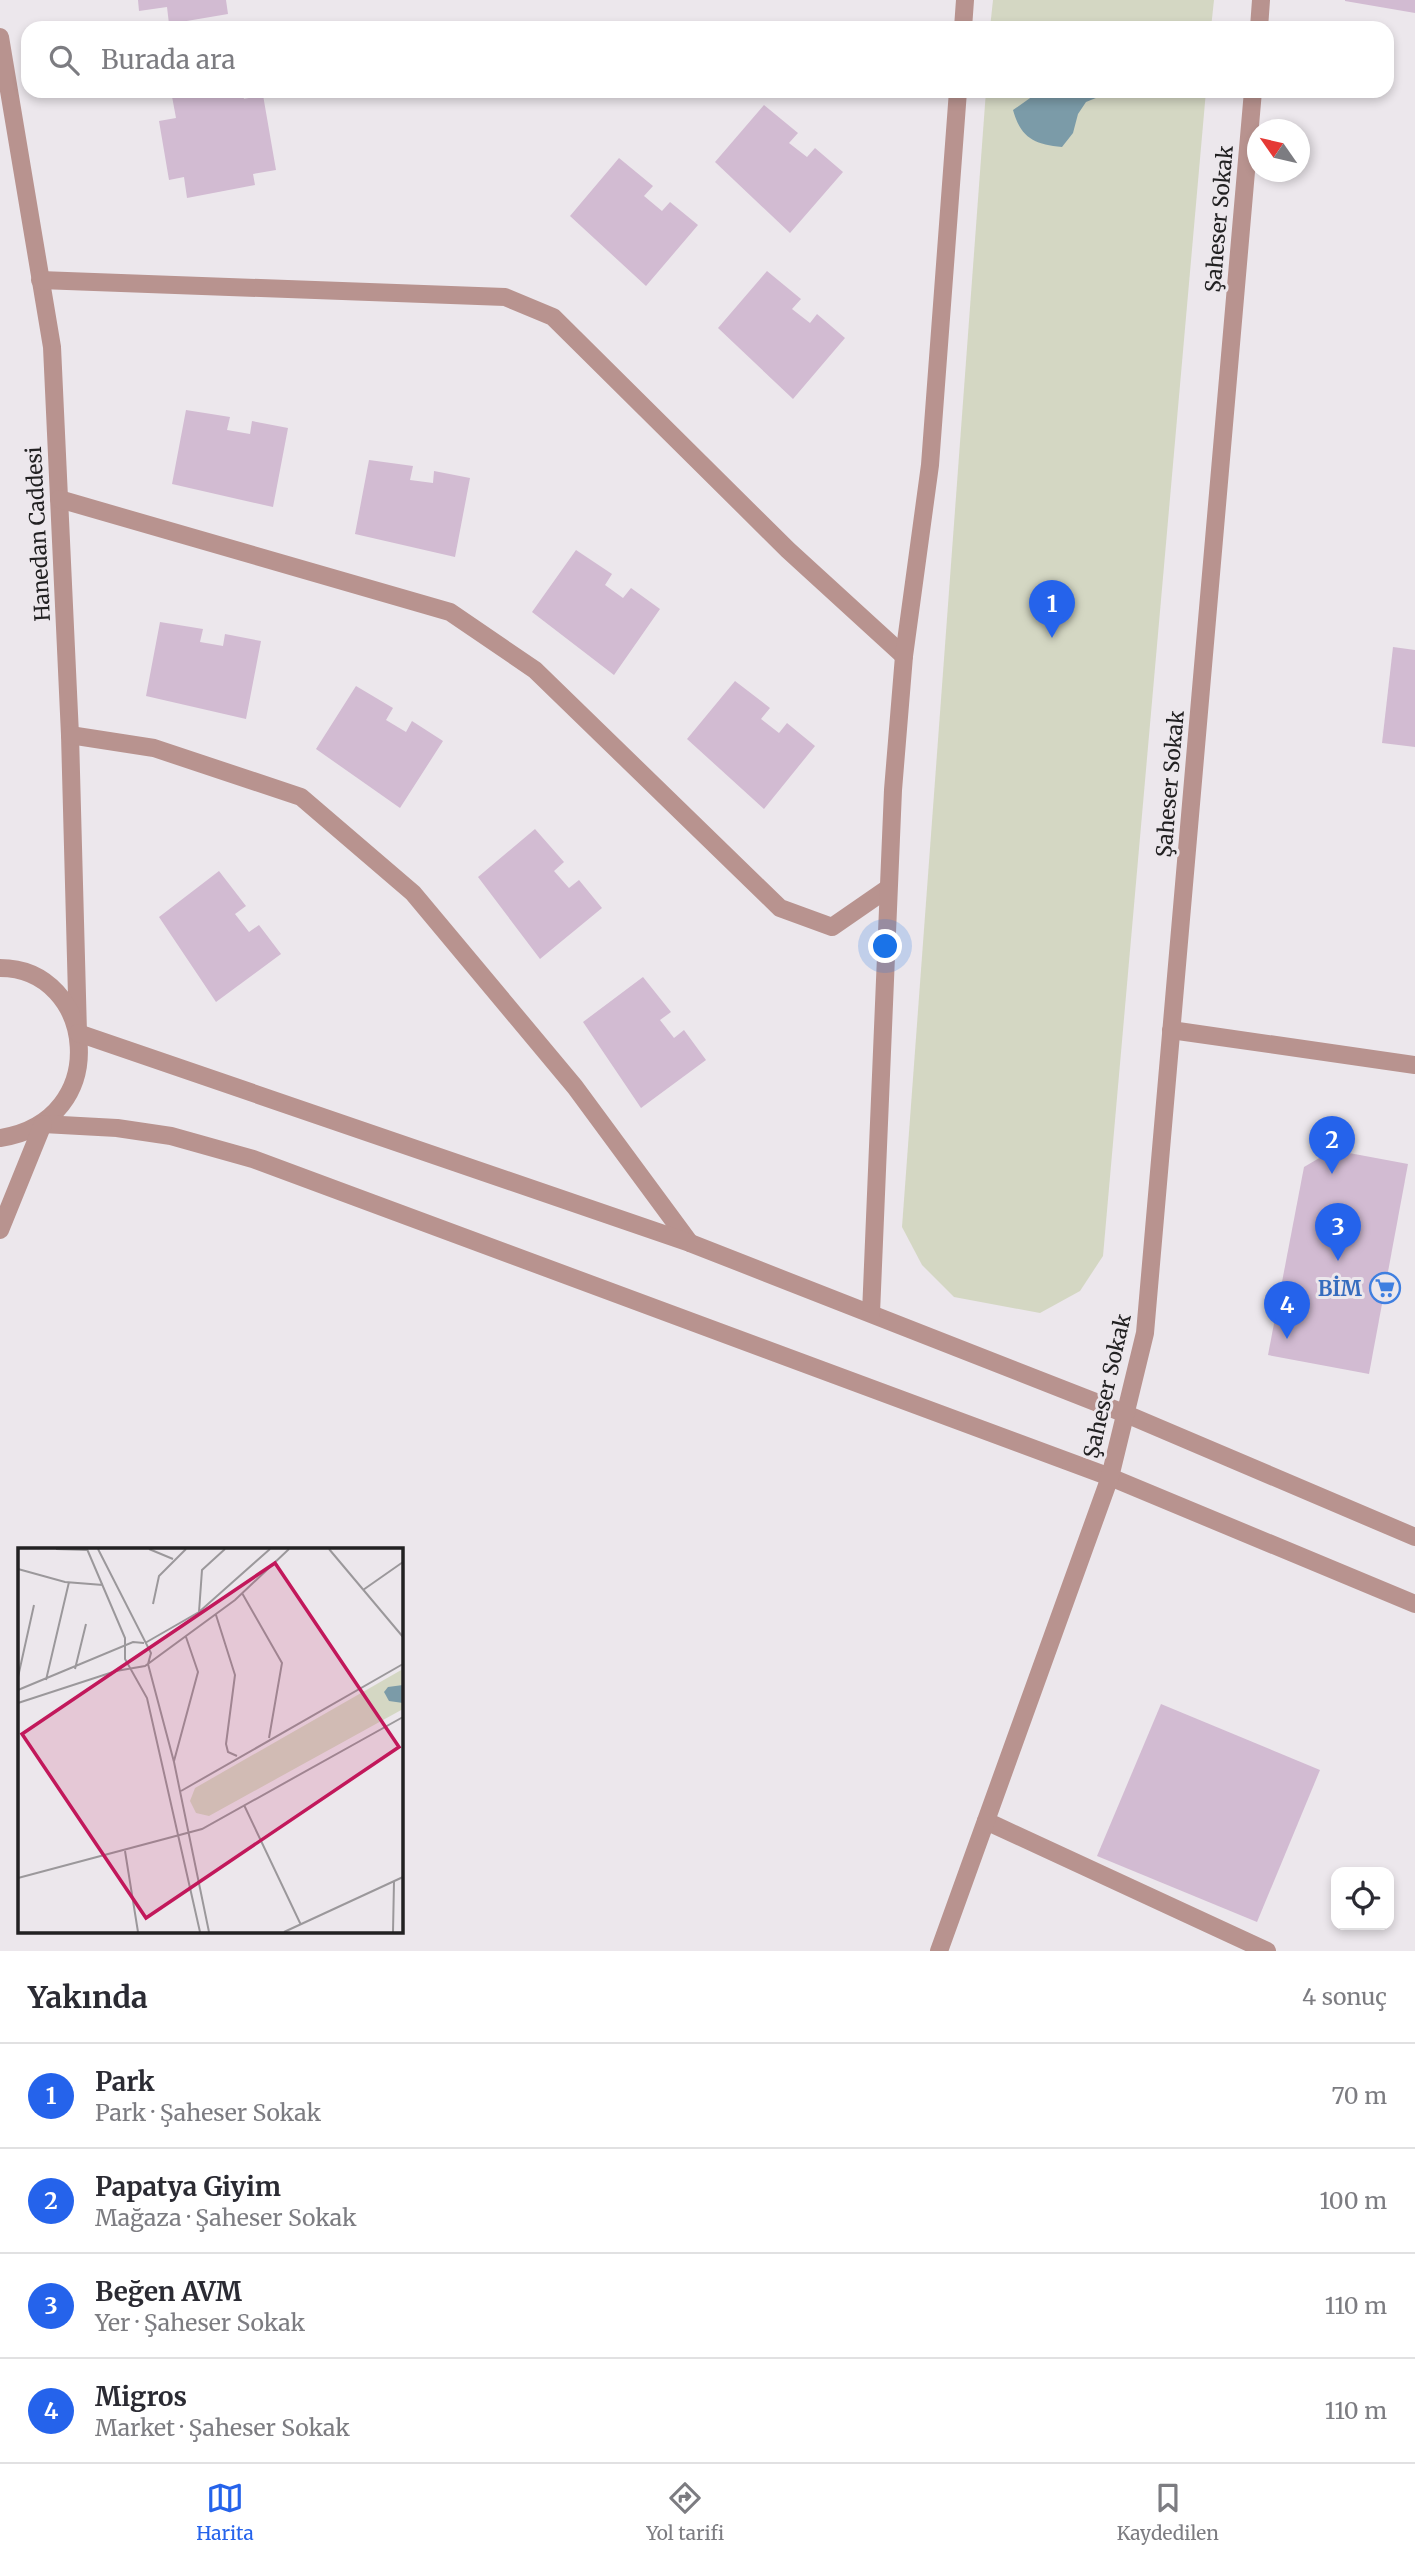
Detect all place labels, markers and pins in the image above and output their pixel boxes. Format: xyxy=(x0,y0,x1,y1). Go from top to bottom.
pin: 1 xyxy=(1029,580,1075,638)
pin: 2 xyxy=(1309,1116,1355,1174)
pin: 3 xyxy=(1315,1203,1361,1261)
supermarket icon: BİM xyxy=(1368,1271,1402,1305)
place label: BİM xyxy=(1318,1275,1363,1302)
pin: 4 xyxy=(1264,1281,1310,1339)

